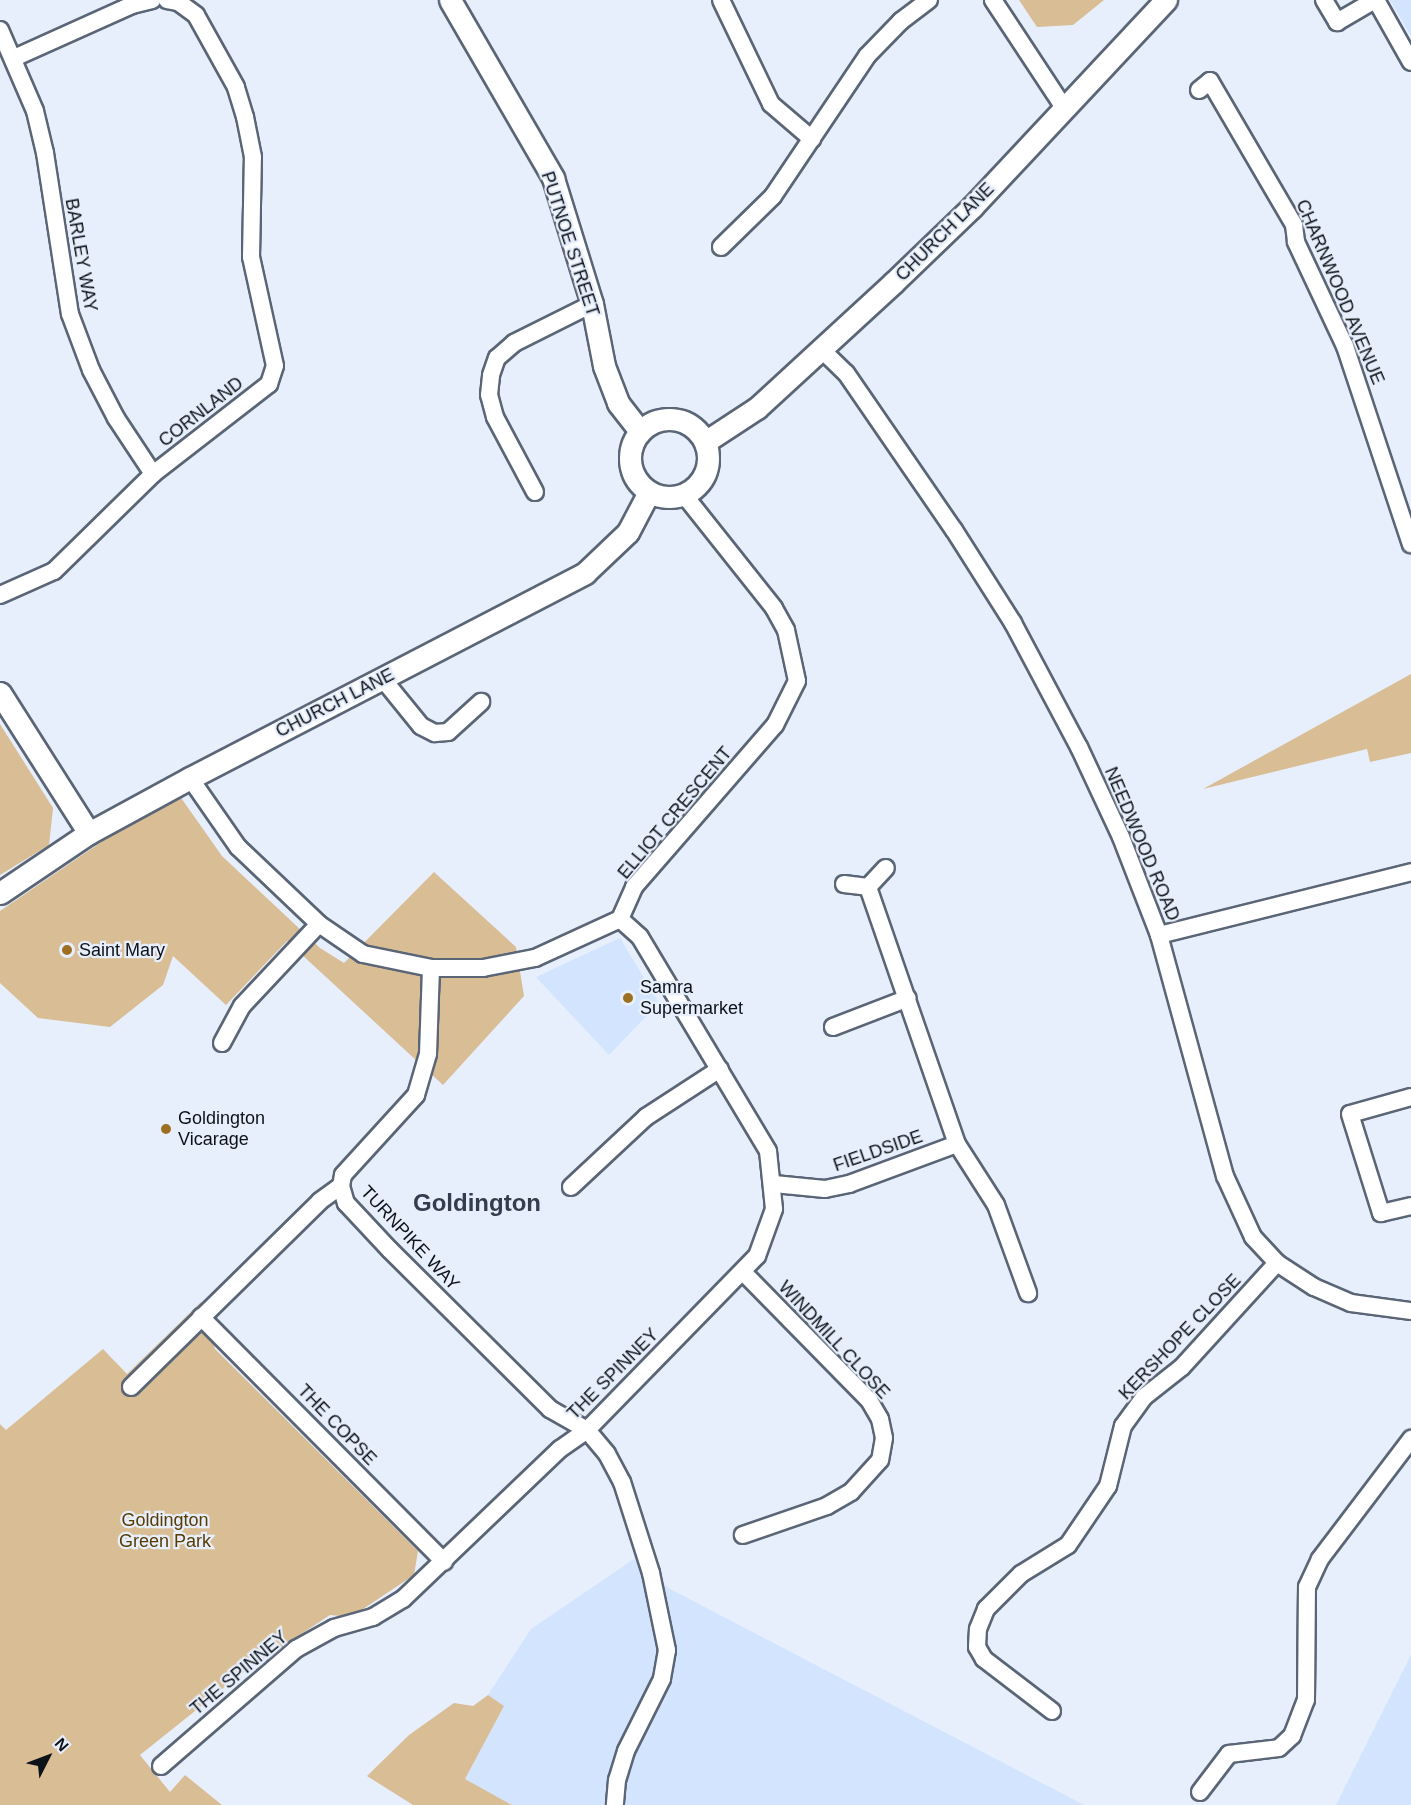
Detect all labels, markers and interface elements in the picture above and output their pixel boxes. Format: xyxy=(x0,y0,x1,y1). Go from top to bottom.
street label: PUTNOE STREET xyxy=(536,169,604,319)
street label: CHURCH LANE xyxy=(891,178,999,286)
street label: BARLEY WAY xyxy=(60,196,102,314)
street label: CHARNWOOD AVENUE xyxy=(1291,196,1389,388)
street label: CORNLAND xyxy=(155,372,247,452)
street label: CHURCH LANE xyxy=(272,664,398,742)
street label: ELLIOT CRESCENT xyxy=(613,742,737,884)
street label: NEEDWOOD ROAD xyxy=(1100,764,1184,924)
place label: Saint Mary xyxy=(79,939,165,961)
marker: Saint Mary xyxy=(60,943,74,957)
place label: Samra Supermarket xyxy=(640,977,743,1020)
marker: Samra Supermarket xyxy=(621,991,635,1005)
place label: Goldington Vicarage xyxy=(178,1108,265,1150)
marker: Goldington Vicarage xyxy=(159,1122,173,1136)
street label: FIELDSIDE xyxy=(831,1126,925,1176)
street label: TURNPIKE WAY xyxy=(356,1181,464,1295)
district label: Goldington xyxy=(413,1189,541,1217)
street label: KERSHOPE CLOSE xyxy=(1115,1270,1245,1404)
street label: WINDMILL CLOSE xyxy=(774,1276,894,1404)
street label: THE SPINNEY xyxy=(563,1324,663,1424)
street label: THE COPSE xyxy=(293,1380,381,1470)
park label: Goldington Green Park xyxy=(119,1510,211,1552)
street label: THE SPINNEY xyxy=(186,1626,292,1720)
north arrow xyxy=(18,1727,78,1787)
text: N xyxy=(52,1735,72,1755)

